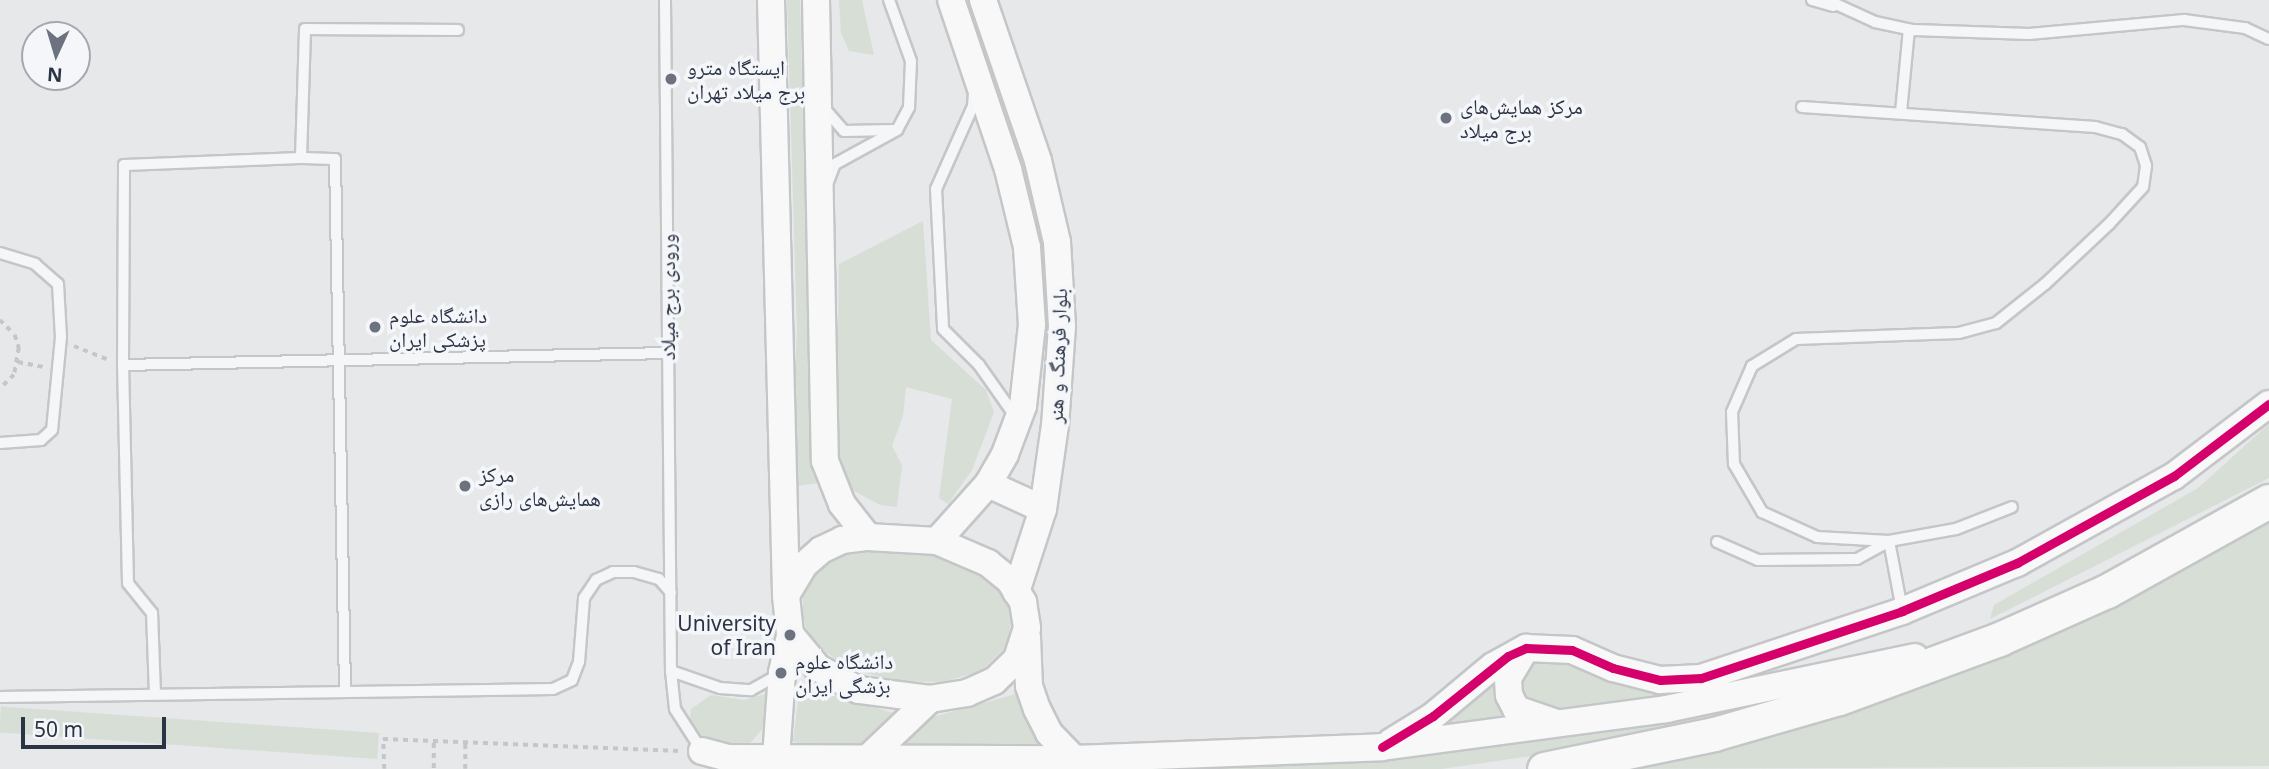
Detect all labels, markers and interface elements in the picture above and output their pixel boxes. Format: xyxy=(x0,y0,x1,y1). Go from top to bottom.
north arrow xyxy=(21,21,91,91)
place label: ایستگاه مترو برج میلاد تهران xyxy=(687,54,805,104)
text: N xyxy=(46,61,63,88)
marker: ایستگاه مترو برج میلاد تهران xyxy=(661,69,681,89)
place label: مرکز همایش‌های برج میلاد xyxy=(1460,93,1583,143)
marker: مرکز همایش‌های برج میلاد xyxy=(1438,110,1454,126)
street label: ورودی برج میلاد xyxy=(654,234,680,360)
street label: بلوار فرهنگ و هنر xyxy=(1042,288,1072,424)
place label: دانشگاه علوم پزشکی ایران xyxy=(389,302,487,352)
marker: دانشگاه علوم پزشکی ایران xyxy=(367,319,383,335)
place label: مرکز همایش‌های رازی xyxy=(479,461,601,511)
marker: مرکز همایش‌های رازی xyxy=(457,478,473,494)
place label: University of Iran xyxy=(677,610,776,660)
marker: University of Iran xyxy=(782,627,798,643)
place label: دانشگاه علوم بزشگى ايران xyxy=(795,648,893,698)
marker: دانشگاه علوم بزشگى ايران xyxy=(773,665,789,681)
scale bar xyxy=(24,702,170,746)
text: 50 m xyxy=(34,715,83,743)

